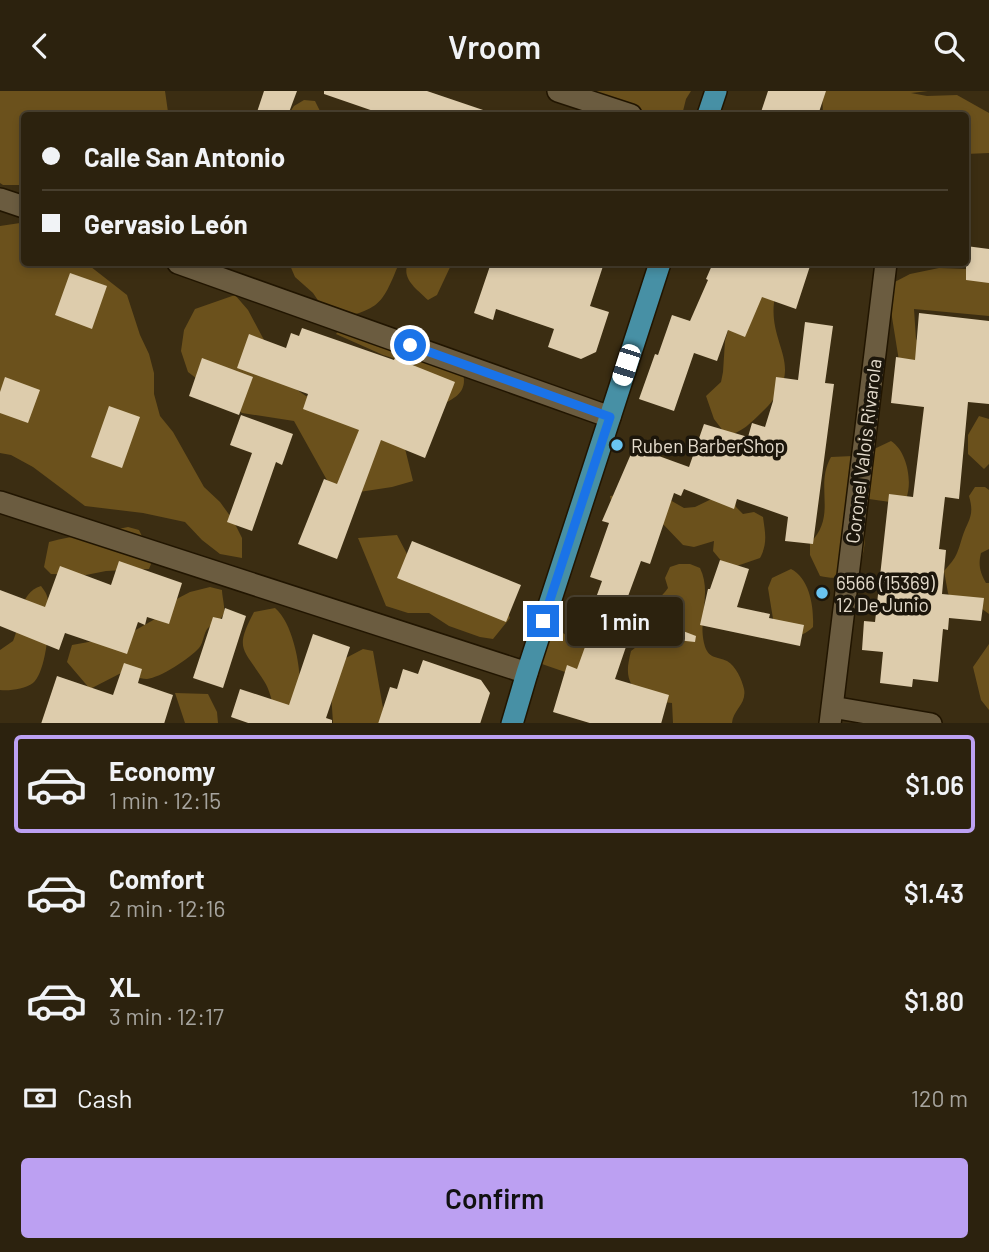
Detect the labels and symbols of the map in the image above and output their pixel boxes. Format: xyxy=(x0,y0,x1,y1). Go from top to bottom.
route start xyxy=(394,329,426,361)
car xyxy=(610,342,643,388)
street label: Coronel Valois Rivarola xyxy=(840,357,886,545)
place label: Ruben BarberShop xyxy=(631,434,785,457)
marker: Ruben BarberShop xyxy=(609,437,625,453)
place label: 6566 (15369) 12 De Junio xyxy=(836,571,936,616)
marker: 6566 (15369) 12 De Junio xyxy=(814,585,830,601)
callout: 1 min xyxy=(568,596,683,645)
route end xyxy=(527,605,559,637)

